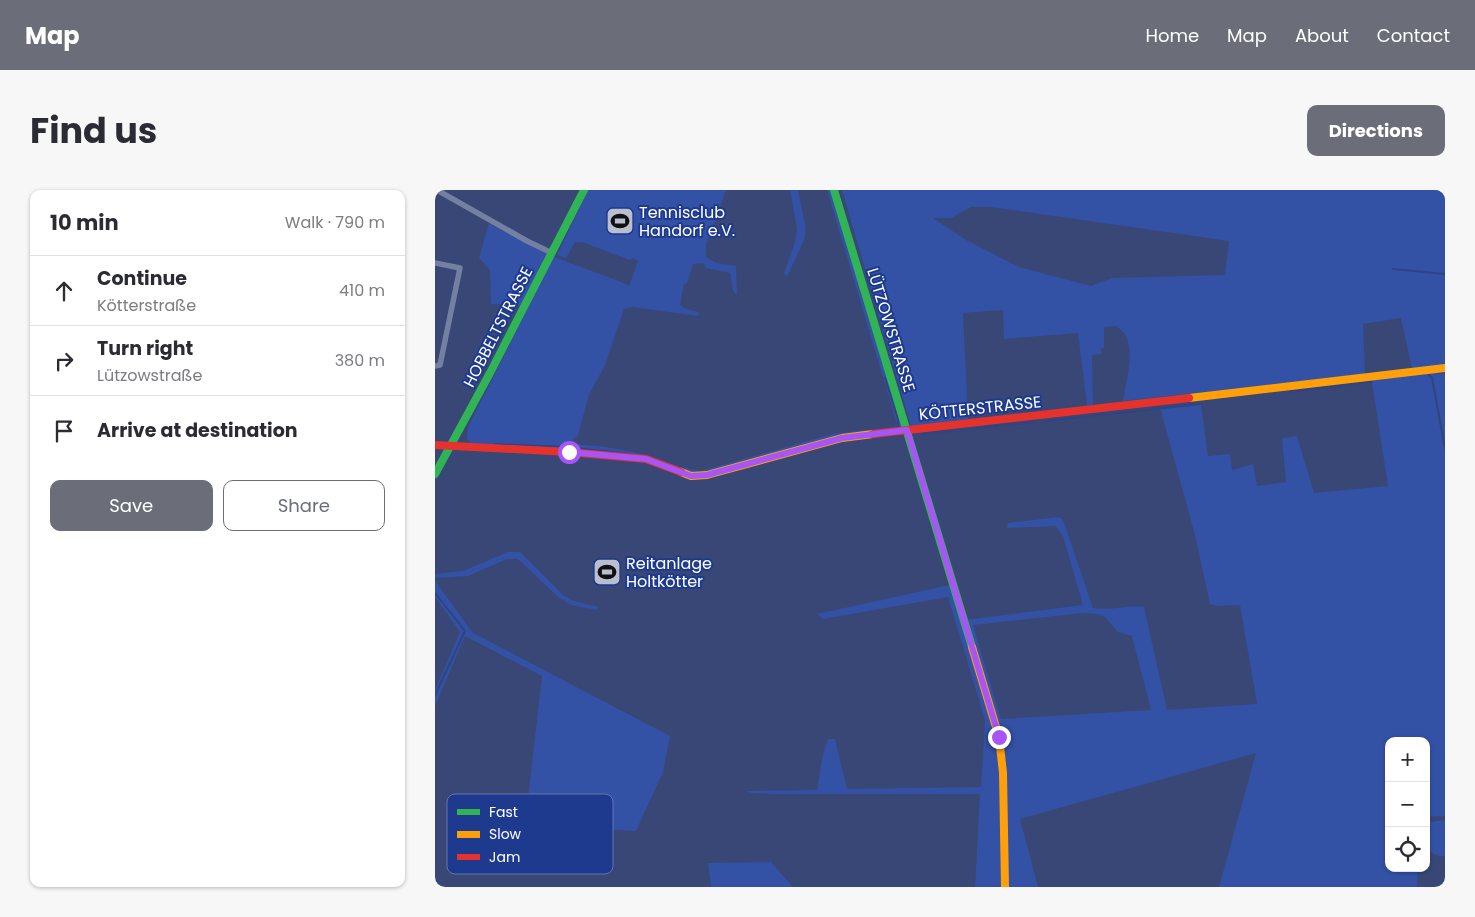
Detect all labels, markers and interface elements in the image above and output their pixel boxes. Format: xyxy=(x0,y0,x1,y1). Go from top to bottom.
text: Map xyxy=(25,19,80,52)
text: Home xyxy=(1145,23,1199,48)
text: Map xyxy=(1227,23,1267,48)
text: About xyxy=(1295,23,1349,48)
text: Contact xyxy=(1377,23,1450,48)
button: Directions xyxy=(1307,105,1445,156)
text: Find us xyxy=(30,106,157,155)
place label: Tennisclub Handorf e.V. xyxy=(639,201,735,242)
sports icon: Tennisclub Handorf e.V. xyxy=(605,206,635,236)
text: 10 min xyxy=(50,208,119,237)
text: Walk · 790 m xyxy=(285,211,385,234)
street label: HOBBELTSTRASSE xyxy=(458,263,538,391)
text: Continue xyxy=(97,265,187,292)
street label: LÜTZOWSTRASSE xyxy=(861,265,921,395)
icon: ahead xyxy=(50,277,78,305)
text: 410 m xyxy=(339,279,385,302)
text: Kötterstraße xyxy=(97,294,196,317)
text: Turn right xyxy=(97,335,193,362)
icon: right xyxy=(50,347,78,375)
text: 380 m xyxy=(335,349,385,372)
text: Lützowstraße xyxy=(97,364,202,387)
street label: KÖTTERSTRASSE xyxy=(918,390,1042,426)
icon: arrive xyxy=(50,417,78,445)
text: Arrive at destination xyxy=(97,417,298,444)
route start xyxy=(558,441,581,464)
button: Save xyxy=(50,480,213,531)
button: Share xyxy=(223,480,385,531)
place label: Reitanlage Holtkötter xyxy=(626,552,712,593)
sports icon: Reitanlage Holtkötter xyxy=(592,557,622,587)
route end xyxy=(988,726,1011,749)
map controls xyxy=(1385,737,1430,872)
button: + xyxy=(1385,737,1430,782)
button: − xyxy=(1385,782,1430,827)
legend xyxy=(447,794,613,874)
text: Fast xyxy=(489,802,518,822)
text: Slow xyxy=(489,824,522,844)
button: locate xyxy=(1385,827,1430,872)
text: Jam xyxy=(489,847,520,867)

